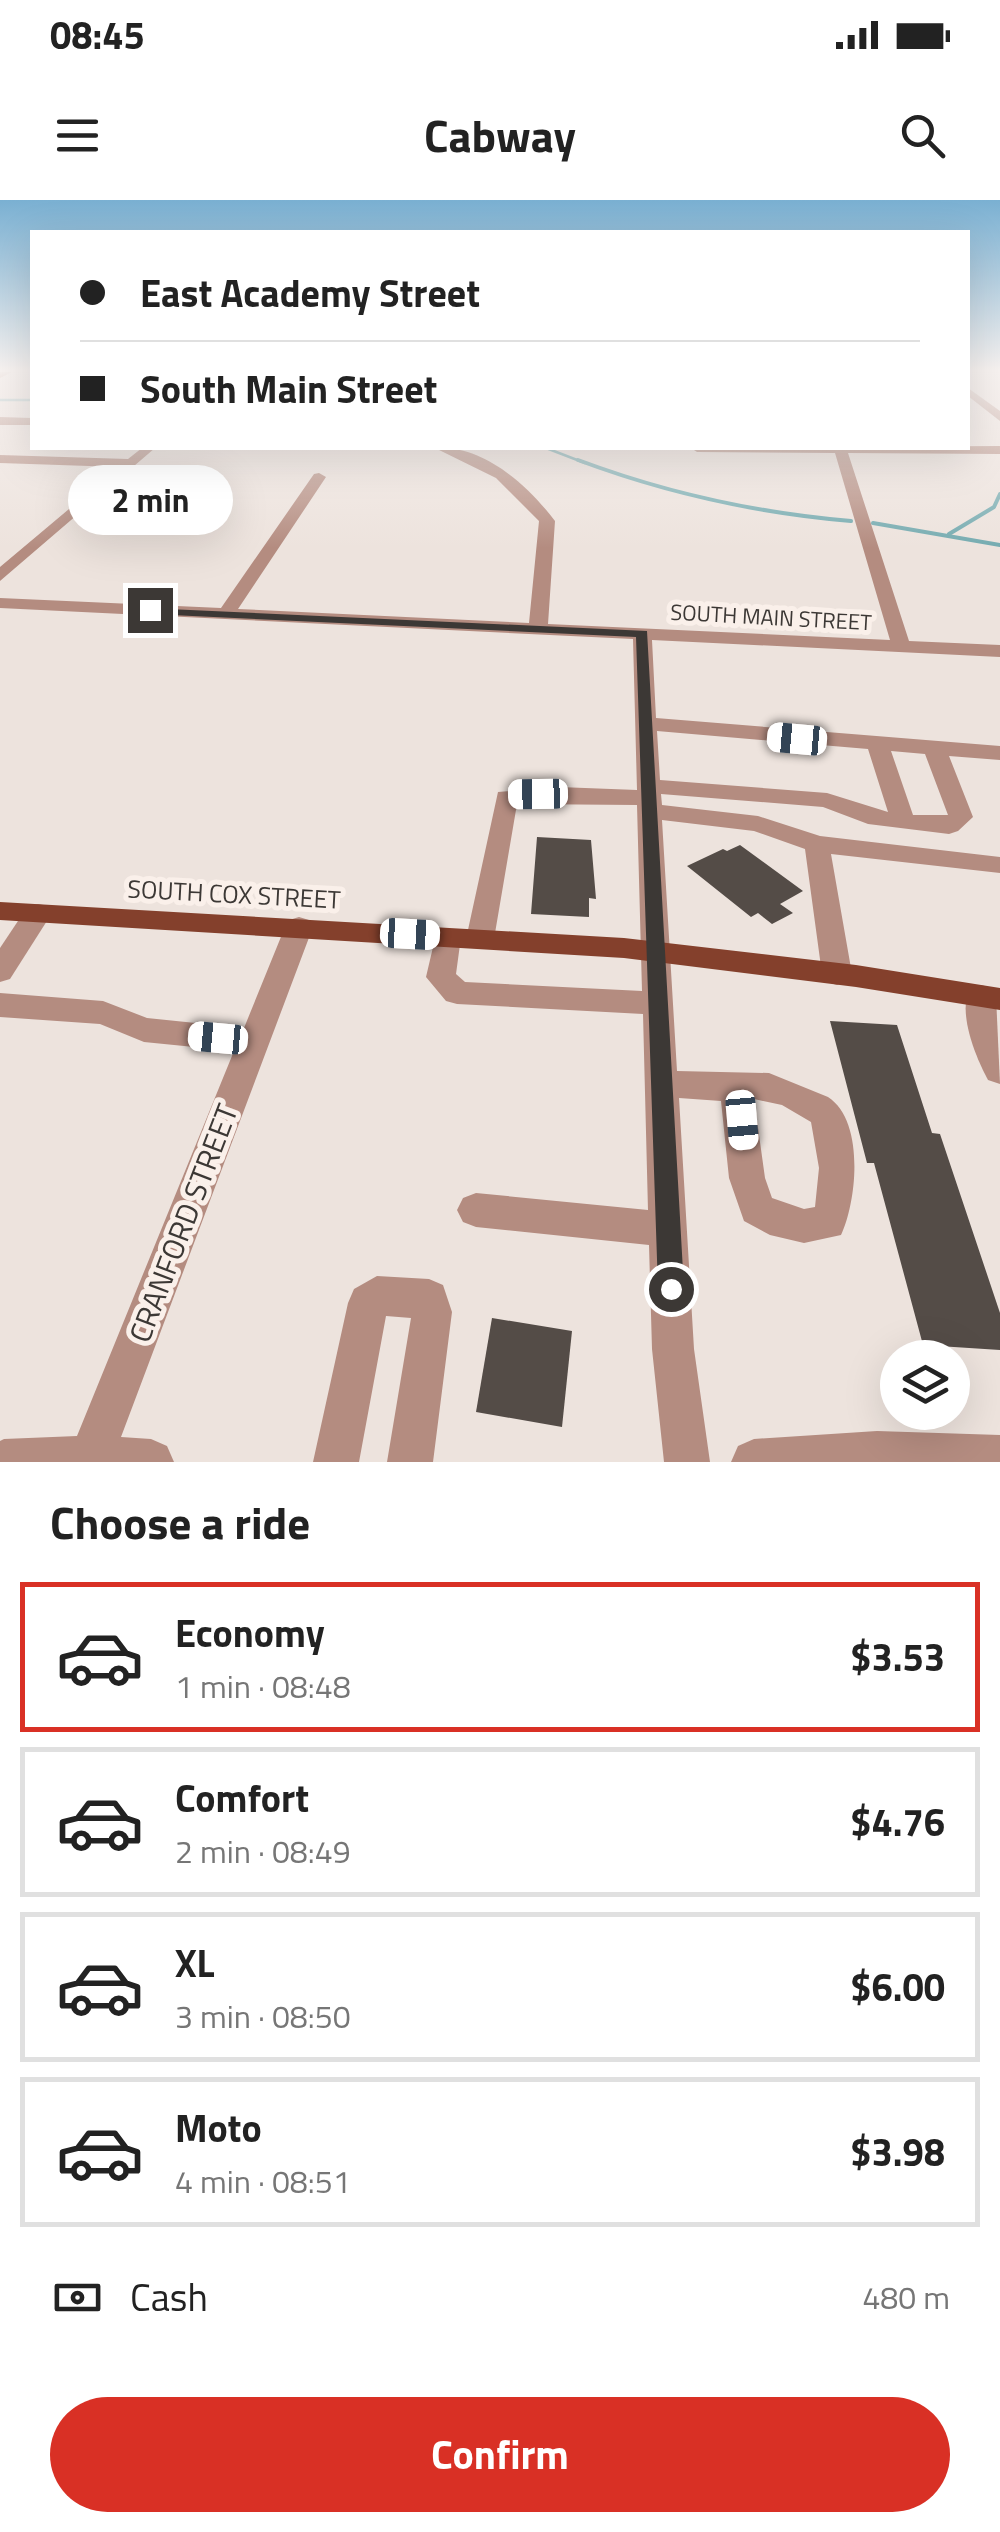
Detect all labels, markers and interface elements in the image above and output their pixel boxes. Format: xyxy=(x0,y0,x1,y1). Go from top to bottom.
text: 08:45 xyxy=(50,6,145,64)
text: Cabway xyxy=(424,101,576,169)
icon: menu xyxy=(50,108,105,163)
icon: search xyxy=(895,108,950,163)
text: East Academy Street xyxy=(140,264,480,322)
text: South Main Street xyxy=(140,360,437,418)
callout: 2 min xyxy=(68,465,232,535)
text: 2 min xyxy=(112,476,189,524)
route end xyxy=(128,588,173,633)
street label: SOUTH MAIN STREET xyxy=(669,595,873,639)
car xyxy=(766,721,828,757)
car xyxy=(508,778,568,810)
street label: SOUTH COX STREET xyxy=(126,869,342,919)
car xyxy=(379,917,441,951)
car xyxy=(187,1020,249,1056)
car xyxy=(724,1089,760,1151)
street label: CRANFORD STREET xyxy=(116,1097,250,1349)
route start xyxy=(649,1267,694,1312)
map controls xyxy=(880,1340,970,1430)
button: layers xyxy=(880,1340,970,1430)
text: Choose a ride xyxy=(50,1488,310,1556)
text: Economy xyxy=(175,1604,325,1662)
icon: car xyxy=(55,1612,145,1702)
text: $3.53 xyxy=(850,1628,945,1686)
text: 1 min · 08:48 xyxy=(175,1662,351,1710)
text: Comfort xyxy=(175,1769,309,1827)
icon: car xyxy=(55,1777,145,1867)
text: $4.76 xyxy=(850,1793,945,1851)
text: 2 min · 08:49 xyxy=(175,1827,351,1875)
text: XL xyxy=(175,1934,215,1992)
icon: car xyxy=(55,1942,145,2032)
text: $6.00 xyxy=(850,1958,945,2016)
text: 3 min · 08:50 xyxy=(175,1992,351,2040)
text: Moto xyxy=(175,2099,262,2157)
icon: car xyxy=(55,2107,145,2197)
text: $3.98 xyxy=(850,2123,945,2181)
text: 4 min · 08:51 xyxy=(175,2157,351,2205)
text: Cash xyxy=(130,2268,208,2326)
icon: cash xyxy=(50,2270,105,2325)
text: 480 m xyxy=(862,2273,950,2321)
button: Confirm xyxy=(50,2397,950,2512)

